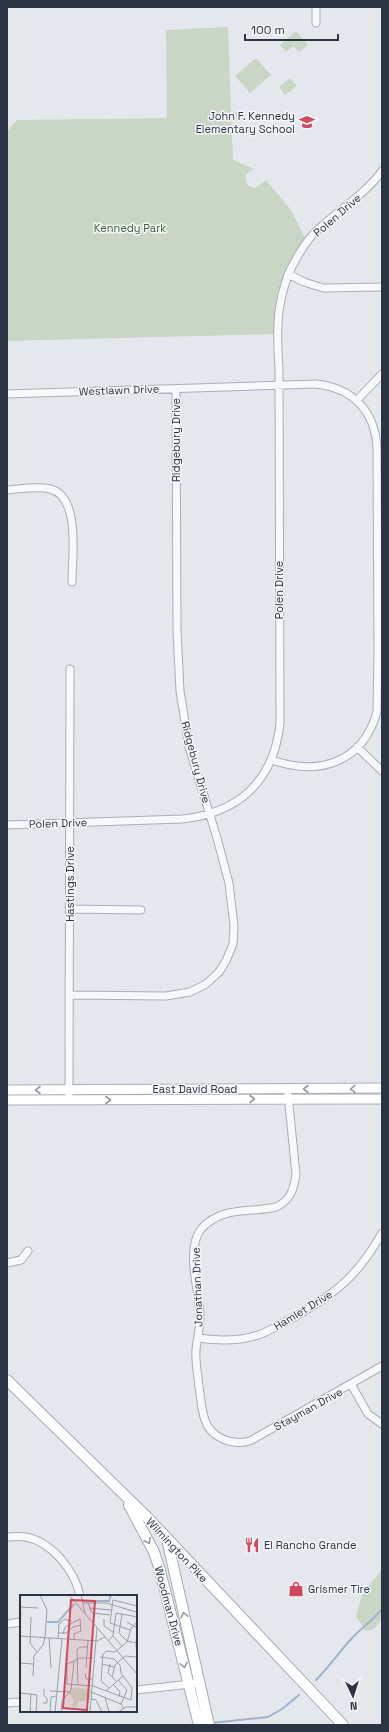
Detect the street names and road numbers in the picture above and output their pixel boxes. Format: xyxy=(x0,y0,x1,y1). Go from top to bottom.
street label: Polen Drive xyxy=(310,191,364,239)
street label: Westlawn Drive xyxy=(79,382,159,398)
street label: Ridgebury Drive xyxy=(169,398,183,482)
street label: Polen Drive xyxy=(272,561,286,619)
street label: Ridgebury Drive xyxy=(178,720,214,804)
street label: Polen Drive xyxy=(29,815,87,831)
street label: Hastings Drive xyxy=(63,846,77,922)
street label: East David Road xyxy=(153,1082,237,1096)
street label: Jonathan Drive xyxy=(189,1247,205,1327)
street label: Hamlet Drive xyxy=(271,1287,335,1333)
street label: Stayman Drive xyxy=(271,1384,345,1434)
street label: Wilmington Pike xyxy=(143,1515,211,1585)
street label: Woodman Drive xyxy=(152,1565,186,1647)

